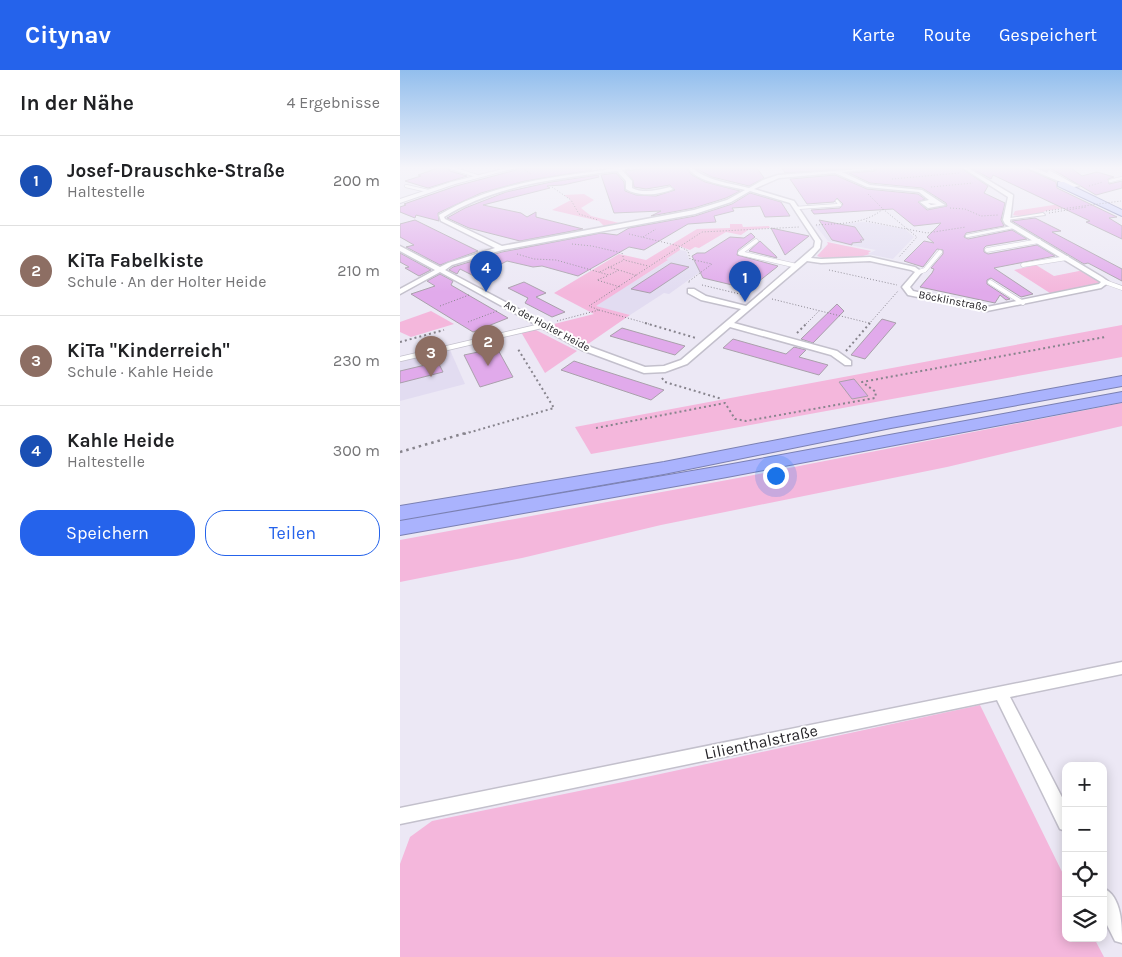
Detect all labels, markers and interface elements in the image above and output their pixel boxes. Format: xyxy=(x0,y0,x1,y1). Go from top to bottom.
text: Citynav xyxy=(25,21,111,49)
text: Karte xyxy=(852,24,895,46)
text: Route xyxy=(923,24,971,46)
text: Gespeichert xyxy=(999,24,1097,46)
text: In der Nähe xyxy=(20,91,134,115)
text: 4 Ergebnisse xyxy=(287,93,380,112)
text: Josef-Drauschke-Straße xyxy=(67,160,285,182)
text: 1 xyxy=(33,171,39,190)
text: 200 m xyxy=(333,171,380,190)
text: Haltestelle xyxy=(67,182,145,201)
text: KiTa Fabelkiste xyxy=(67,250,204,272)
pin: 4 xyxy=(470,251,502,292)
text: 2 xyxy=(31,261,41,280)
text: 210 m xyxy=(337,261,380,280)
pin: 1 xyxy=(729,261,761,302)
text: Schule · An der Holter Heide xyxy=(67,272,266,291)
street label: Böcklinstraße xyxy=(917,288,989,314)
street label: An der Holter Heide xyxy=(502,298,593,354)
pin: 2 xyxy=(472,325,504,366)
pin: 3 xyxy=(415,336,447,377)
text: KiTa "Kinderreich" xyxy=(67,340,230,362)
text: 3 xyxy=(31,351,41,370)
text: 230 m xyxy=(333,351,380,370)
text: Schule · Kahle Heide xyxy=(67,362,213,381)
text: Kahle Heide xyxy=(67,430,174,452)
text: 4 xyxy=(31,441,41,460)
text: 300 m xyxy=(333,441,380,460)
text: Haltestelle xyxy=(67,452,145,471)
your location xyxy=(763,463,789,489)
button: Speichern xyxy=(20,510,195,556)
button: Teilen xyxy=(205,510,380,556)
street label: Lilienthalstraße xyxy=(703,721,819,763)
map controls xyxy=(1062,762,1107,942)
button: + xyxy=(1062,762,1107,807)
button: − xyxy=(1062,807,1107,852)
button: locate xyxy=(1062,852,1107,897)
button: layers xyxy=(1062,897,1107,942)

